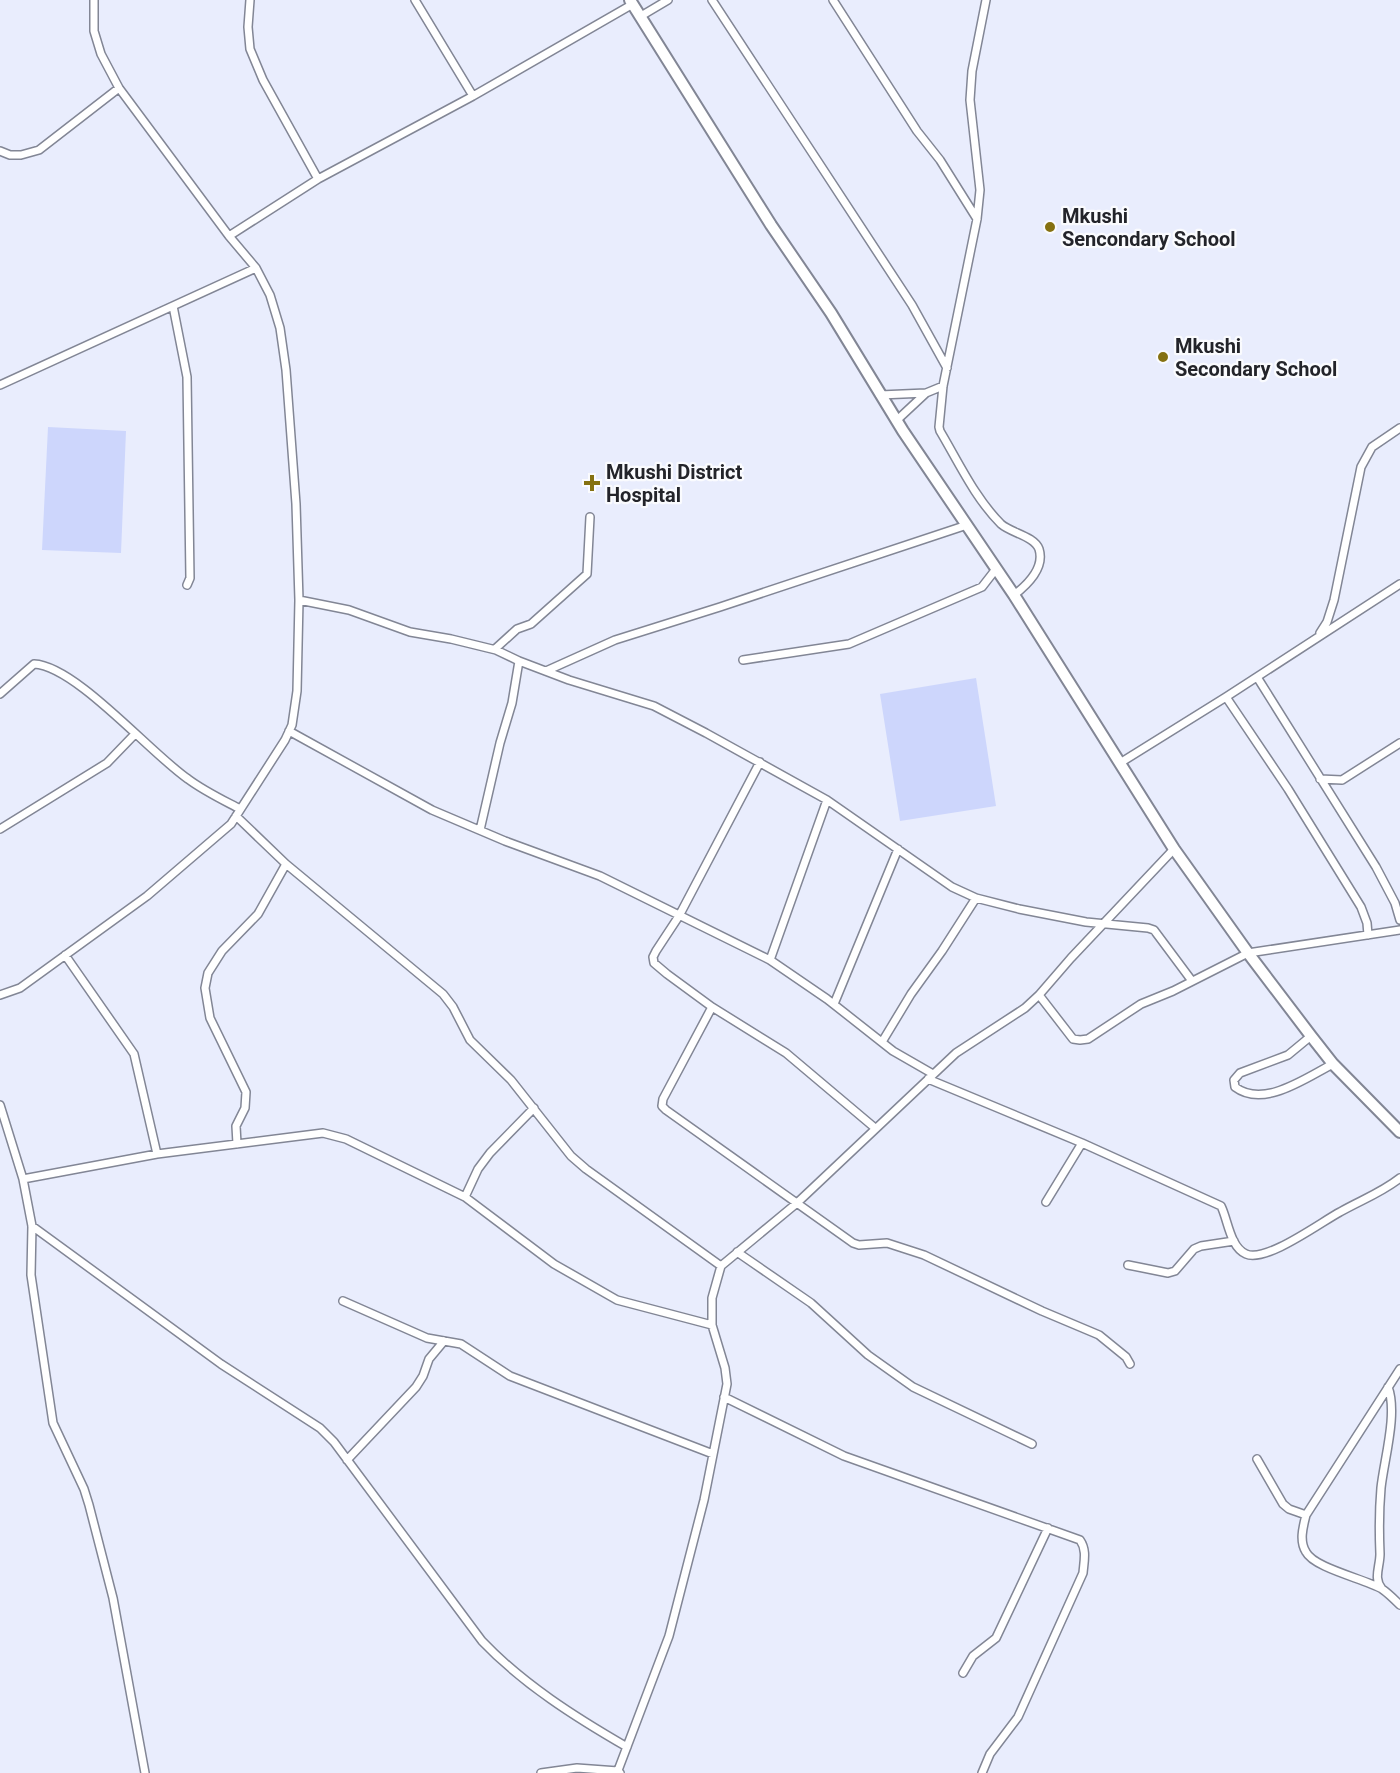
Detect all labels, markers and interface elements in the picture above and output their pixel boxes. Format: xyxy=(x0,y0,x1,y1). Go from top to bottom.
place label: Mkushi Sencondary School xyxy=(1062,204,1236,251)
marker: Mkushi Sencondary School xyxy=(1043,220,1057,234)
place label: Mkushi Secondary School xyxy=(1175,334,1337,381)
marker: Mkushi Secondary School xyxy=(1156,350,1170,364)
place label: Mkushi District Hospital xyxy=(606,460,743,507)
marker: Mkushi District Hospital xyxy=(583,474,601,492)

